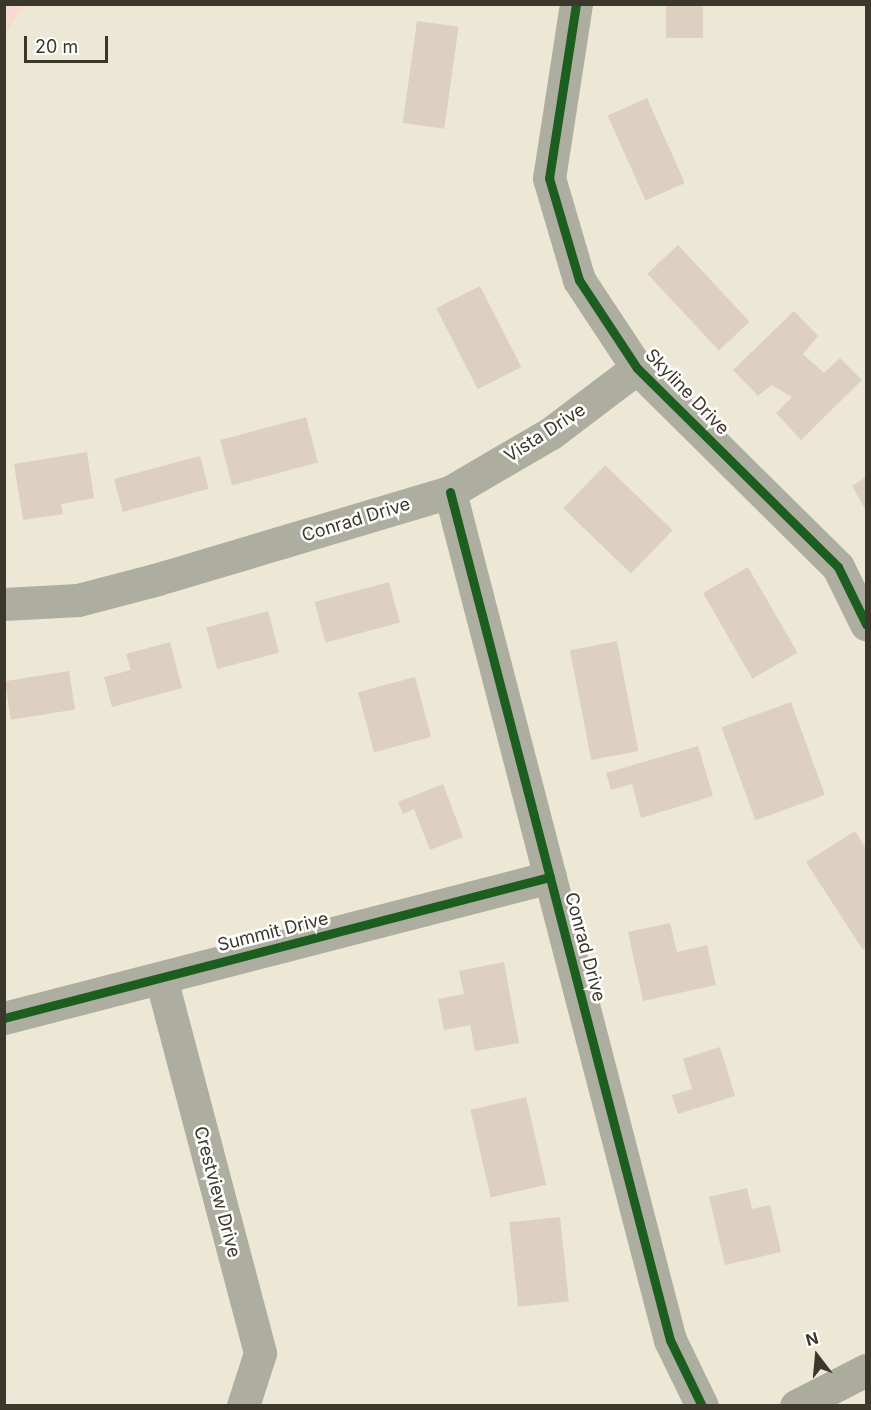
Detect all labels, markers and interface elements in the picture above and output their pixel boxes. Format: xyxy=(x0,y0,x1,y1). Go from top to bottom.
scale bar xyxy=(27,24,111,62)
text: 20 m xyxy=(35,36,78,57)
street label: Skyline Drive xyxy=(641,344,733,440)
street label: Vista Drive xyxy=(501,399,589,467)
street label: Conrad Drive xyxy=(299,493,413,547)
street label: Conrad Drive xyxy=(560,890,610,1004)
street label: Summit Drive xyxy=(215,908,331,956)
street label: Crestview Drive xyxy=(189,1124,245,1260)
north arrow xyxy=(787,1326,847,1386)
text: N xyxy=(803,1327,821,1350)

